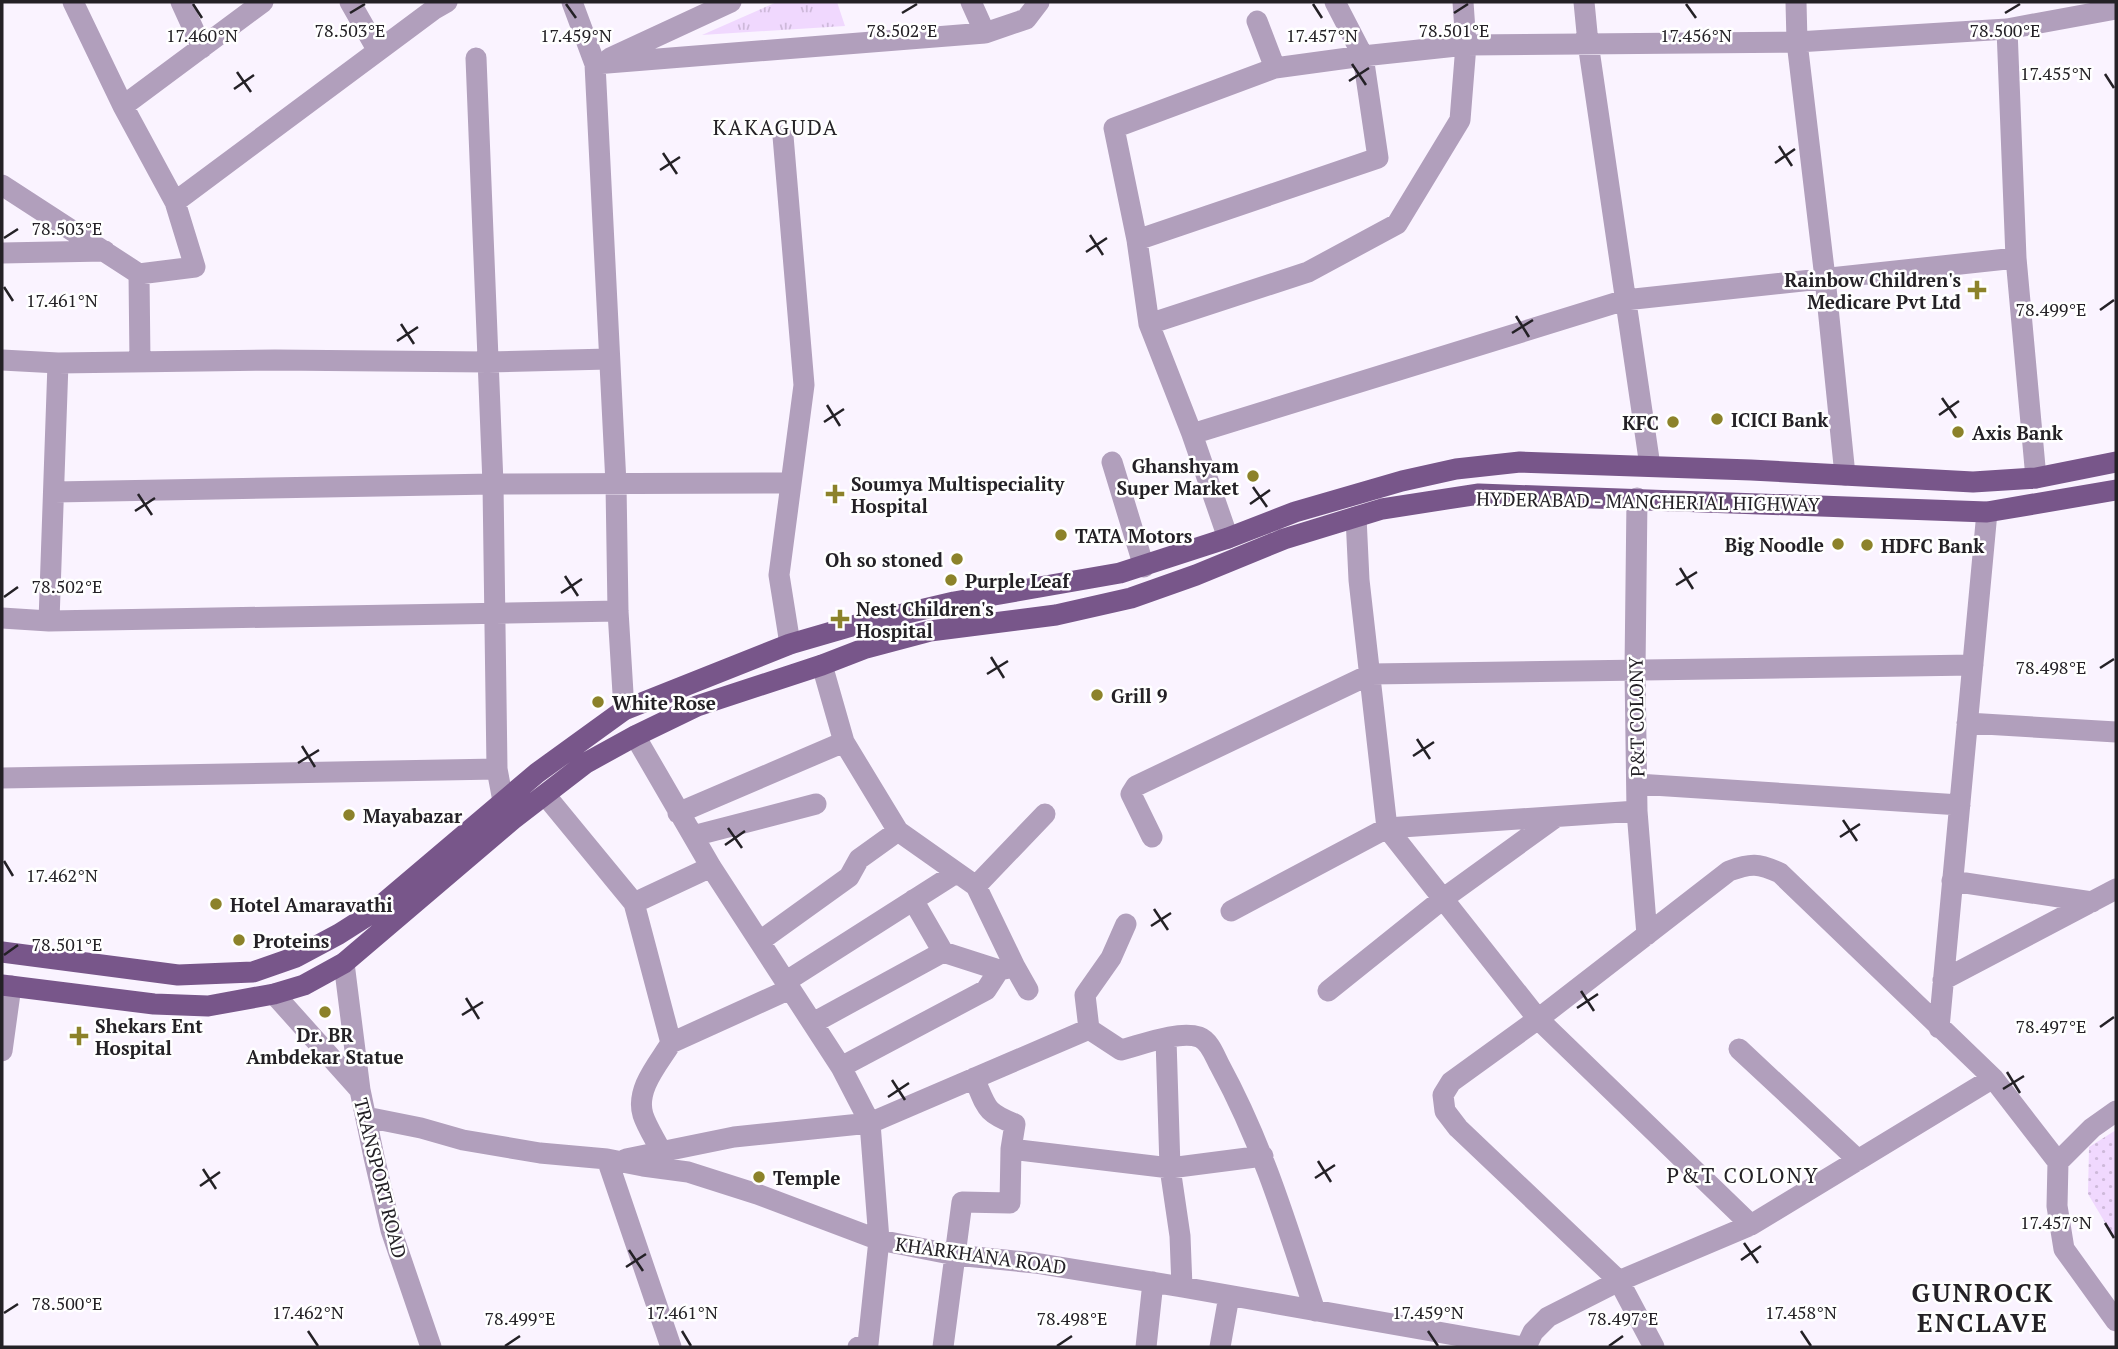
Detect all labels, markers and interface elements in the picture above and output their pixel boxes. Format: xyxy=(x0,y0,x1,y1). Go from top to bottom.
text: 78.503°E xyxy=(314,18,386,42)
text: 78.502°E xyxy=(866,18,938,42)
text: 78.501°E xyxy=(1418,18,1490,42)
text: 78.500°E xyxy=(1969,18,2041,42)
text: 17.460°N xyxy=(166,23,238,47)
text: 17.459°N xyxy=(540,23,612,47)
text: 17.457°N xyxy=(1286,23,1358,47)
text: 17.456°N xyxy=(1660,23,1732,47)
text: 17.455°N xyxy=(2020,61,2092,85)
district label: KAKAGUDA xyxy=(713,113,839,141)
text: 78.503°E xyxy=(31,216,103,240)
place label: Rainbow Children's Medicare Pvt Ltd xyxy=(1784,267,1962,314)
marker: Rainbow Children's Medicare Pvt Ltd xyxy=(1967,280,1987,300)
text: 17.461°N xyxy=(26,288,98,312)
text: 78.499°E xyxy=(2015,297,2087,321)
place label: ICICI Bank xyxy=(1731,407,1829,432)
place label: KFC xyxy=(1622,410,1659,435)
marker: ICICI Bank xyxy=(1709,411,1725,427)
marker: KFC xyxy=(1665,414,1681,430)
place label: Axis Bank xyxy=(1972,420,2064,445)
marker: Axis Bank xyxy=(1950,424,1966,440)
place label: Ghanshyam Super Market xyxy=(1116,453,1239,500)
marker: Ghanshyam Super Market xyxy=(1245,468,1261,484)
place label: Soumya Multispeciality Hospital xyxy=(851,471,1065,518)
marker: Soumya Multispeciality Hospital xyxy=(825,484,845,504)
street label: HYDERABAD - MANCHERIAL HIGHWAY xyxy=(1476,486,1821,517)
place label: TATA Motors xyxy=(1075,523,1193,548)
marker: TATA Motors xyxy=(1053,527,1069,543)
place label: Big Noodle xyxy=(1725,532,1824,557)
place label: HDFC Bank xyxy=(1881,533,1985,558)
marker: Big Noodle xyxy=(1830,536,1846,552)
marker: HDFC Bank xyxy=(1859,537,1875,553)
place label: Oh so stoned xyxy=(825,547,944,572)
marker: Oh so stoned xyxy=(949,551,965,567)
place label: Purple Leaf xyxy=(965,568,1071,593)
marker: Purple Leaf xyxy=(943,572,959,588)
text: 78.502°E xyxy=(31,574,103,598)
place label: Nest Children's Hospital xyxy=(856,596,994,643)
marker: Nest Children's Hospital xyxy=(830,609,850,629)
text: 78.498°E xyxy=(2015,655,2087,679)
street label: P&T COLONY xyxy=(1622,656,1650,777)
place label: Grill 9 xyxy=(1111,683,1168,708)
marker: Grill 9 xyxy=(1089,687,1105,703)
place label: White Rose xyxy=(612,690,716,715)
marker: White Rose xyxy=(590,694,606,710)
place label: Mayabazar xyxy=(363,803,463,828)
marker: Mayabazar xyxy=(341,807,357,823)
text: 17.462°N xyxy=(26,863,98,887)
place label: Hotel Amaravathi xyxy=(230,892,392,917)
marker: Hotel Amaravathi xyxy=(208,896,224,912)
place label: Proteins xyxy=(253,928,330,953)
text: 78.501°E xyxy=(31,932,103,956)
marker: Proteins xyxy=(231,932,247,948)
marker: Dr. BR Ambdekar Statue xyxy=(317,1004,333,1020)
place label: Shekars Ent Hospital xyxy=(95,1013,203,1060)
text: 78.497°E xyxy=(2015,1014,2087,1038)
place label: Dr. BR Ambdekar Statue xyxy=(246,1022,404,1069)
marker: Shekars Ent Hospital xyxy=(69,1026,89,1046)
street label: TRANSPORT ROAD xyxy=(349,1095,413,1261)
district label: P&T COLONY xyxy=(1667,1161,1819,1189)
place label: Temple xyxy=(773,1165,840,1190)
marker: Temple xyxy=(751,1169,767,1185)
text: 17.457°N xyxy=(2020,1210,2092,1234)
street label: KHARKHANA ROAD xyxy=(894,1231,1068,1279)
district label: GUNROCK ENCLAVE xyxy=(1912,1275,2054,1339)
text: 78.500°E xyxy=(31,1291,103,1315)
text: 17.462°N xyxy=(272,1300,344,1324)
text: 17.461°N xyxy=(646,1300,718,1324)
text: 17.459°N xyxy=(1392,1300,1464,1324)
text: 17.458°N xyxy=(1765,1300,1837,1324)
text: 78.499°E xyxy=(484,1306,556,1330)
text: 78.498°E xyxy=(1036,1306,1108,1330)
text: 78.497°E xyxy=(1587,1306,1659,1330)

